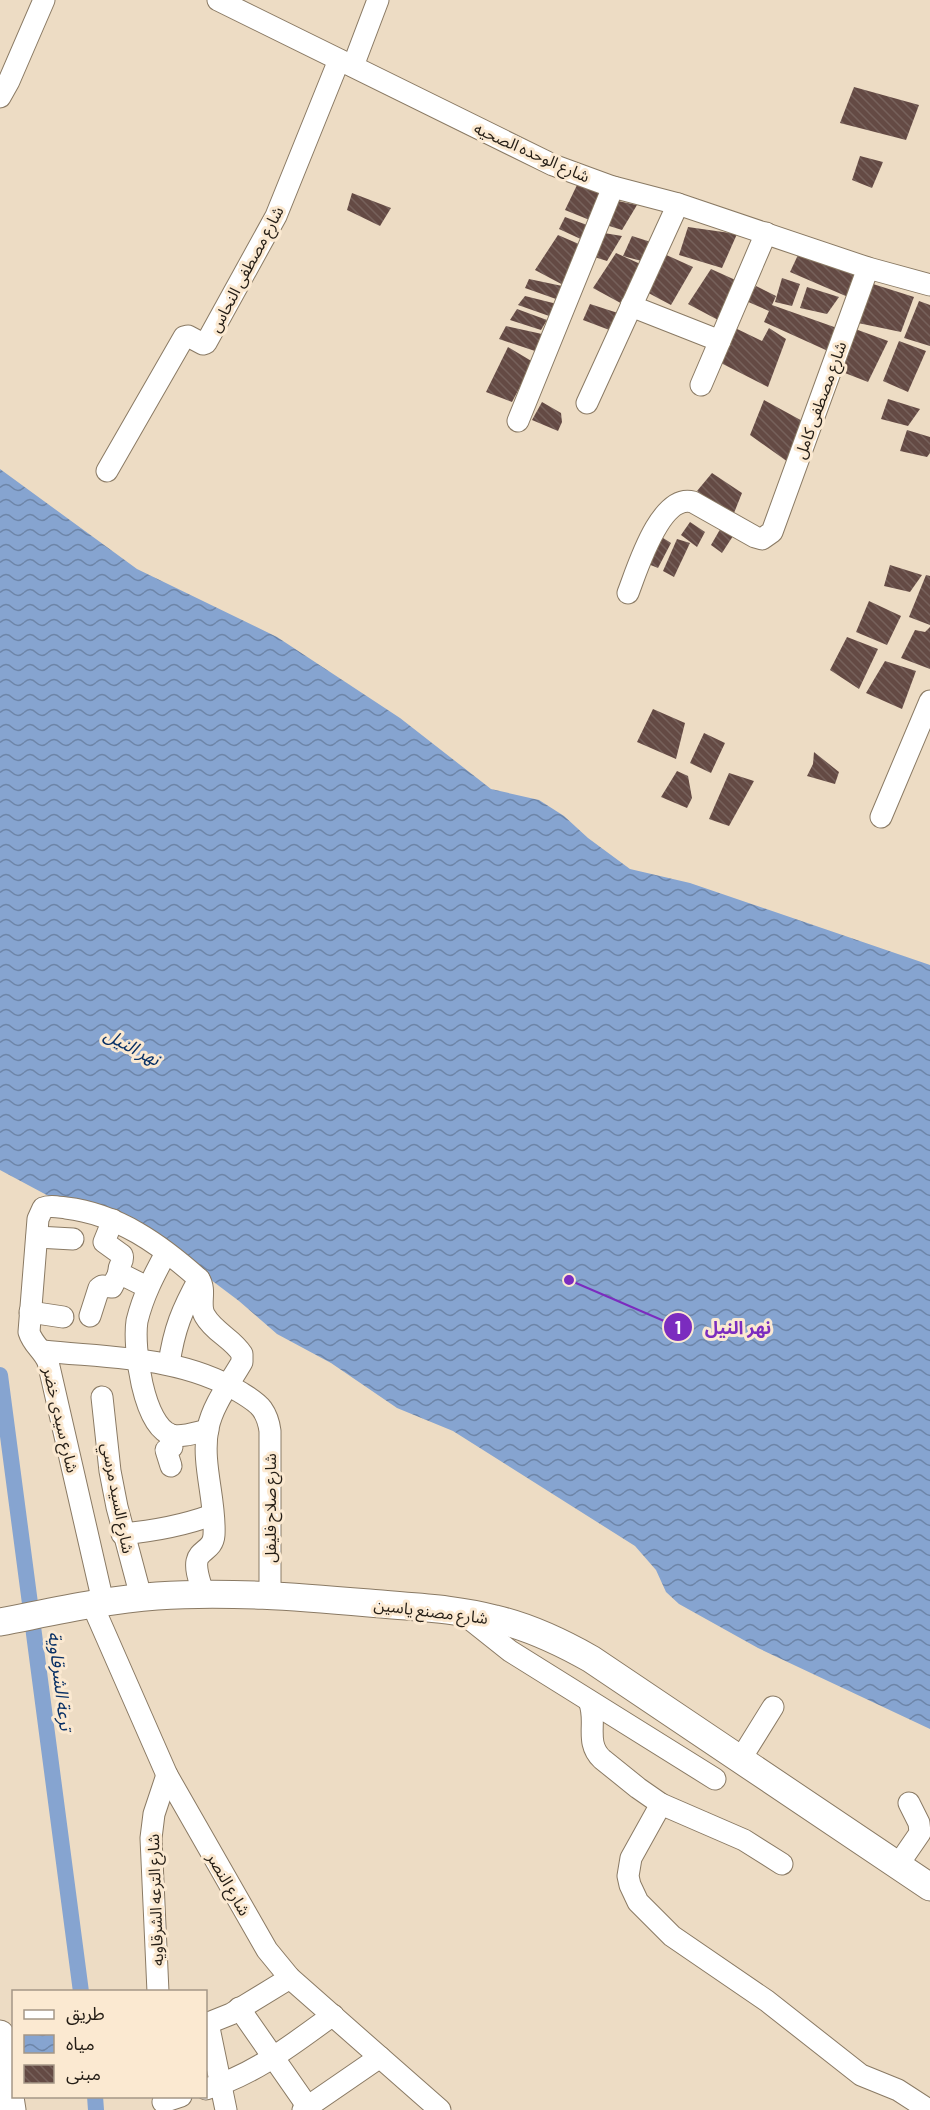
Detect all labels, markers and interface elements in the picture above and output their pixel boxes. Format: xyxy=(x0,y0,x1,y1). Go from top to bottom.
street label: شارع الوحده الصحيه xyxy=(470,118,593,189)
street label: شارع مصطفى النحاس xyxy=(204,203,290,337)
street label: شارع مصطفى كامل xyxy=(789,339,853,463)
water label: نهر النيل xyxy=(101,1022,166,1072)
callout: نهر النيل xyxy=(663,1309,783,1345)
text: 1 xyxy=(675,1316,681,1338)
text: نهر النيل xyxy=(705,1316,771,1339)
street label: شارع سيدى خضر xyxy=(36,1364,83,1475)
street label: شارع السيد مرسي xyxy=(95,1441,139,1556)
street label: شارع صلاح فليفل xyxy=(260,1453,283,1563)
street label: شارع مصنع ياسين xyxy=(372,1594,489,1631)
water label: ترعة الشرقاوية xyxy=(43,1630,78,1734)
street label: شارع الترعه الشرقاويه xyxy=(143,1833,170,1966)
street label: شارع النصر xyxy=(200,1848,255,1921)
legend xyxy=(12,1990,207,2098)
text: طريق xyxy=(66,2002,105,2025)
text: مياه xyxy=(66,2032,95,2054)
text: مبنى xyxy=(66,2062,101,2085)

